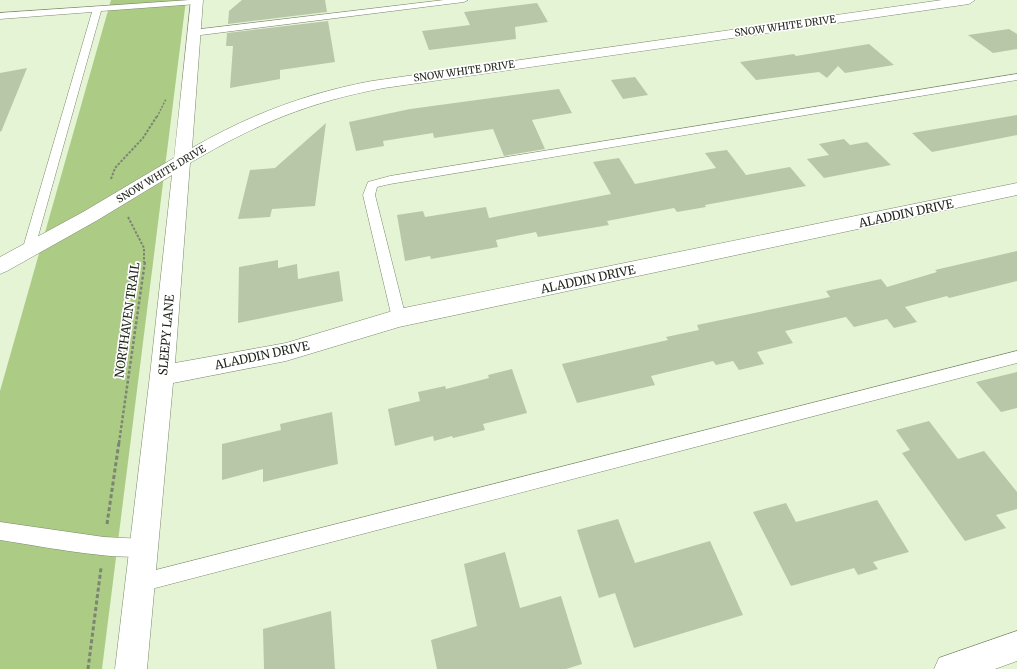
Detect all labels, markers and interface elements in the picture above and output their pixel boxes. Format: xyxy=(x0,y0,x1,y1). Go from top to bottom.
street label: SNOW WHITE DRIVE xyxy=(734,12,837,40)
street label: SNOW WHITE DRIVE xyxy=(413,57,516,85)
street label: SNOW WHITE DRIVE xyxy=(114,142,209,206)
street label: ALADDIN DRIVE xyxy=(856,196,955,231)
street label: NORTHAVEN TRAIL xyxy=(111,261,143,379)
street label: ALADDIN DRIVE xyxy=(538,262,637,297)
street label: SLEEPY LANE xyxy=(155,294,177,376)
street label: ALADDIN DRIVE xyxy=(212,338,311,373)

